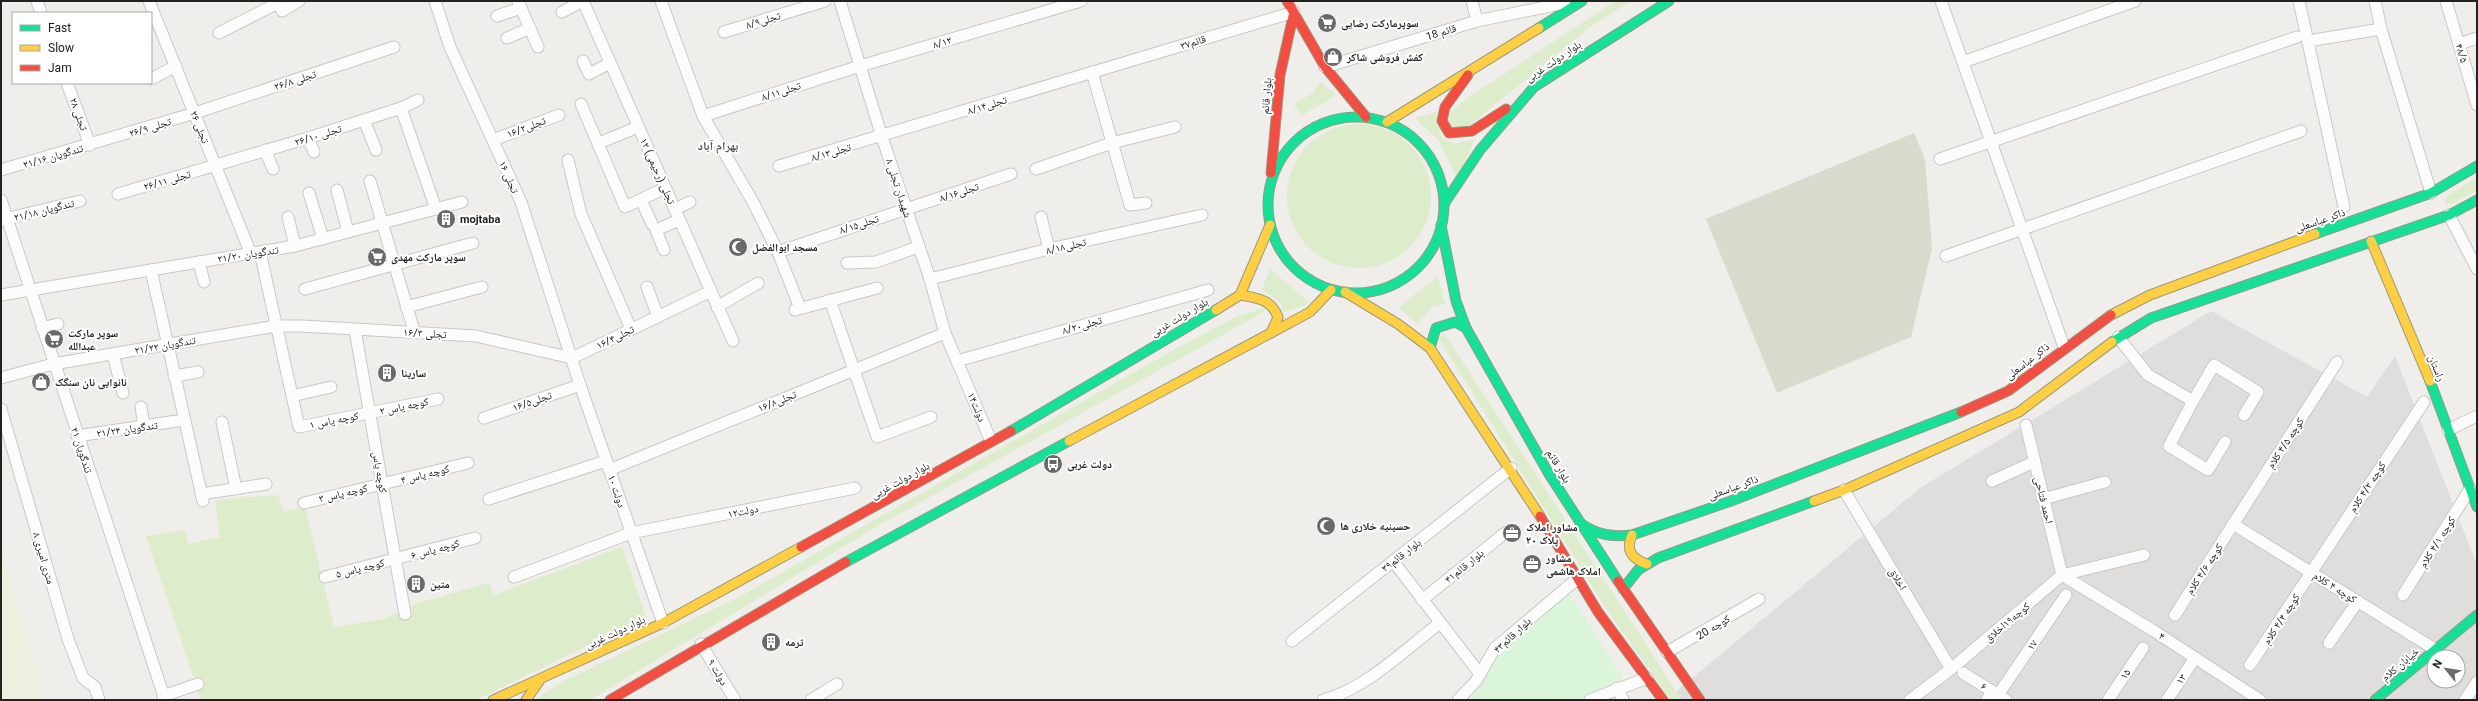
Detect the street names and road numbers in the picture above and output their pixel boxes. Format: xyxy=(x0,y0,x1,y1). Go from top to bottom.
street label: تجلی۸/۹ xyxy=(744,9,783,32)
street label: 18 قائم xyxy=(1424,22,1459,44)
street label: قائم۳۷ xyxy=(1179,32,1208,53)
street label: ۸/۱۲ xyxy=(931,33,953,52)
street label: بلوار دولت غربی xyxy=(1523,38,1584,85)
street label: ۴۸/۵ xyxy=(2452,42,2471,64)
street label: ۲۶/۸ تجلی xyxy=(272,67,319,93)
street label: بلوار قائم xyxy=(1258,77,1276,115)
street label: تجلی۸/۱۱ xyxy=(760,79,803,104)
street label: تجلی۸‌/۱۴ xyxy=(966,93,1009,118)
street label: ۲۸ تجلی xyxy=(67,96,91,133)
street label: ۲۶ تجلی xyxy=(187,109,212,146)
street label: تجلی۱۶/۲ xyxy=(505,114,548,141)
street label: ۲۶/۹ تجلی xyxy=(127,115,174,140)
street label: ۲۶/۱۰ تجلی xyxy=(293,122,344,149)
street label: ۱۲ تجلی (رحیمی) xyxy=(637,136,678,207)
street label: تجلی۸/۱۳ xyxy=(810,140,853,164)
street label: ۲۱/۱۶ تندگویان xyxy=(22,141,85,171)
street label: شهیدان تجلی ۸ xyxy=(883,157,914,219)
street label: ۱۶ تجلی xyxy=(496,159,522,196)
street label: ۲۶/۱۱ تجلی xyxy=(142,167,193,193)
street label: تجلی۸/۱۶ xyxy=(938,180,981,205)
street label: ۲۱/۱۸ تندگویان xyxy=(12,197,76,224)
street label: ذاکر عباسعلی xyxy=(2293,206,2348,235)
street label: تجلی۸/۱۵ xyxy=(838,212,881,237)
street label: تجلی۸/۱۸ xyxy=(1045,235,1088,257)
street label: ۲۱/۲۰ تندگویان xyxy=(216,243,280,266)
street label: بلوار دولت غربی xyxy=(1148,295,1210,340)
street label: تجلی۸/۲۰ xyxy=(1061,313,1104,337)
street label: تجلی۱۶/۴ xyxy=(594,322,637,352)
street label: ۱۶/۳ تجلی xyxy=(403,326,448,341)
street label: ۲۱/۲۲ تندگویان xyxy=(133,334,197,357)
street label: ذاکر عباسعلی xyxy=(2003,340,2052,383)
street label: راستان xyxy=(2425,353,2448,383)
street label: تجلی۱۶/۵ xyxy=(511,388,554,414)
street label: تجلی۱۶/۸ xyxy=(756,388,799,415)
street label: ۱۴دولت xyxy=(965,390,989,424)
street label: کوچه یاس ۲ xyxy=(378,395,430,418)
street label: کوچه یاس ۱ xyxy=(308,409,360,432)
street label: کوچه ۴/۵ کلام xyxy=(2264,415,2307,471)
street label: ۲۱/۲۴ تندگویان xyxy=(95,419,159,440)
street label: ۲۱ تندگویان xyxy=(68,426,95,475)
street label: بلوار قائم xyxy=(1543,447,1574,486)
street label: کوچه یاس xyxy=(369,450,390,494)
street label: بلوار دولت غربی xyxy=(869,459,932,502)
street label: کوچه ۴/۳ کلام xyxy=(2346,459,2389,515)
street label: کوچه یاس ۴ xyxy=(399,462,451,487)
street label: ذاکر عباسعلی xyxy=(1706,472,1760,503)
street label: ۱۰ دولت xyxy=(605,473,628,510)
street label: احمد فتاحی xyxy=(2031,475,2056,525)
street label: کوچه یاس ۳ xyxy=(317,481,369,505)
street label: ۱۲دولت xyxy=(727,502,760,521)
street label: کوچه ۴/۱ کلام xyxy=(2416,514,2459,570)
street label: ۸ متری امیری xyxy=(30,531,57,586)
street label: بلوار قائم۳۹ xyxy=(1379,536,1424,576)
street label: کوچه یاس ۶ xyxy=(409,537,461,562)
street label: کوچه ۴/۶ کلام xyxy=(2183,541,2226,597)
street label: بلوار قائم۴۱ xyxy=(1442,547,1487,587)
street label: کوچه یاس ۵ xyxy=(334,556,386,581)
street label: اخلاق xyxy=(1886,566,1909,593)
street label: کوچه ۴ کلام xyxy=(2311,569,2359,606)
street label: کوچه ۴/۴ کلام xyxy=(2260,591,2303,647)
street label: کوچه۱۹اخلاق xyxy=(1982,599,2033,645)
street label: کوچه 20 xyxy=(1694,612,1733,642)
street label: بلوار دولت غربی xyxy=(583,613,647,652)
street label: بلوار قائم۴۳ xyxy=(1491,615,1534,657)
street label: ۴ xyxy=(2156,630,2167,643)
street label: ۱۷ xyxy=(2024,638,2041,653)
street label: خیابان کلام xyxy=(2379,645,2422,684)
street label: ۹ دولت xyxy=(705,657,731,688)
street label: ۱۵ xyxy=(2117,667,2134,682)
street label: ۱۳ xyxy=(2173,672,2190,687)
street label: ۶ xyxy=(1978,680,1989,693)

